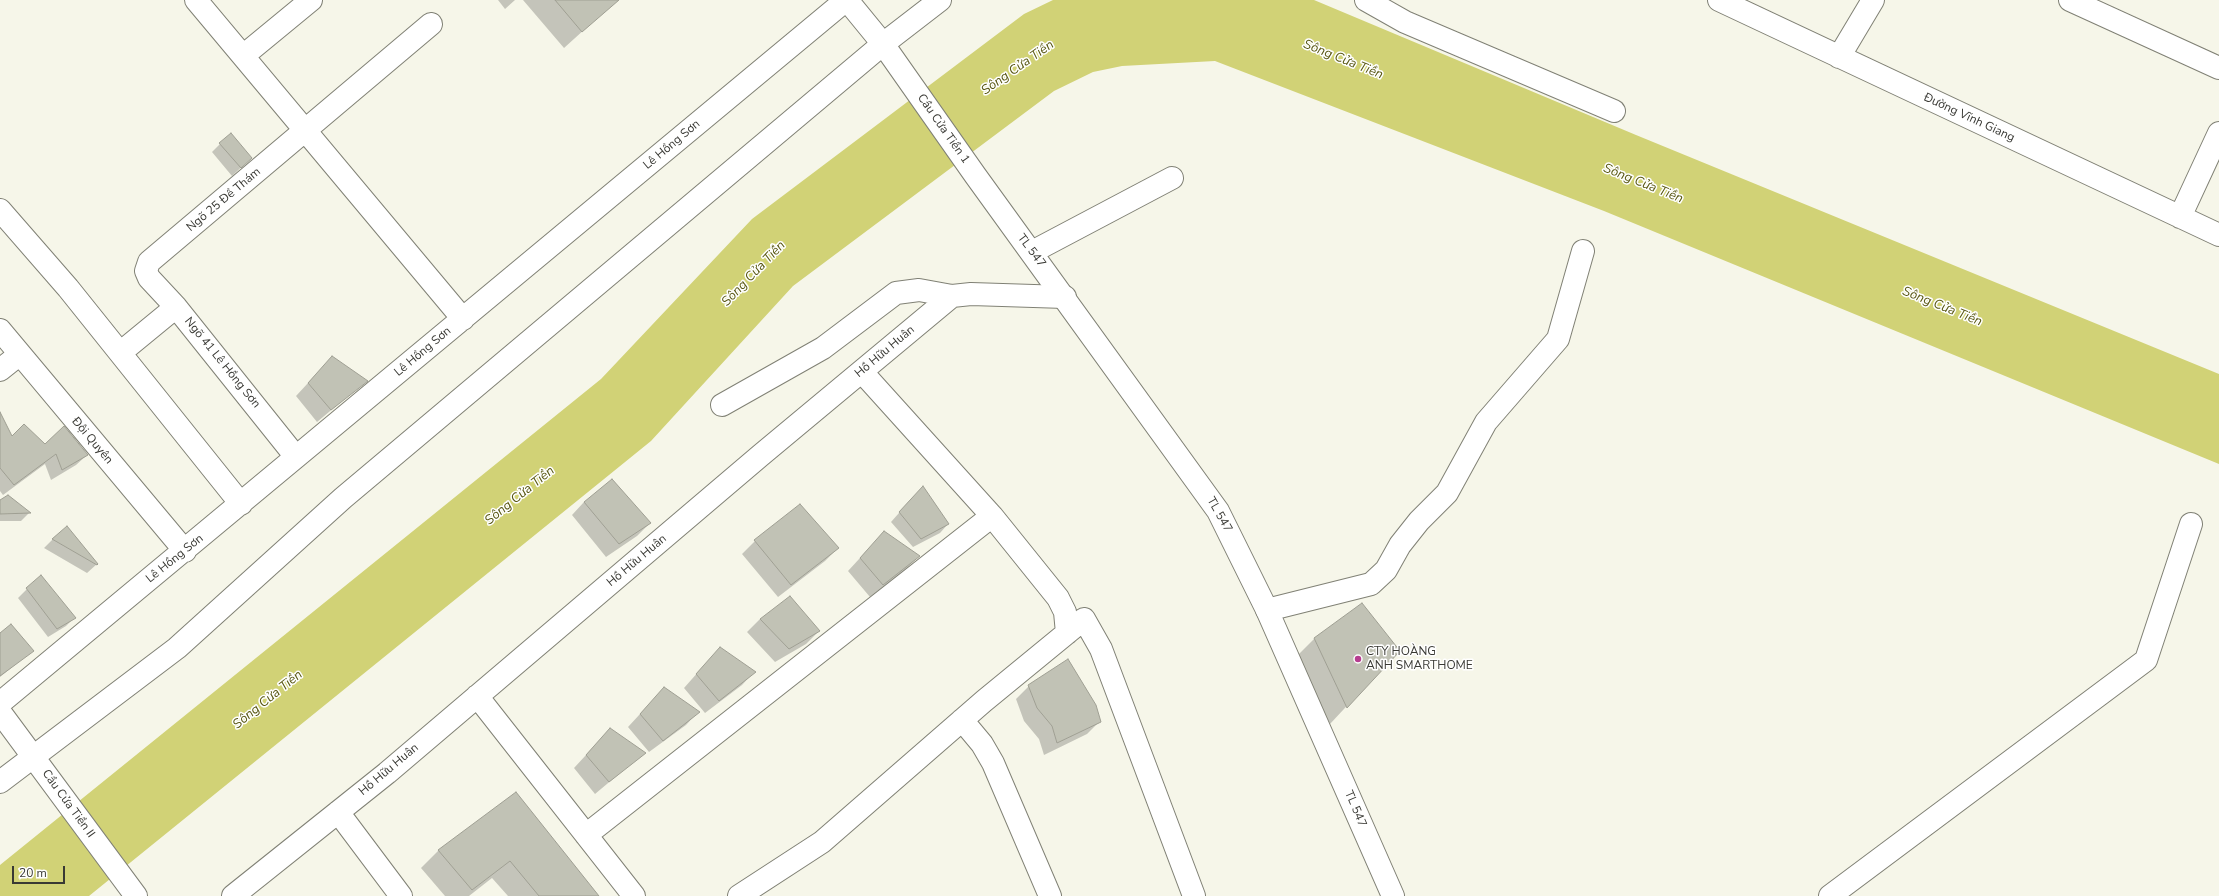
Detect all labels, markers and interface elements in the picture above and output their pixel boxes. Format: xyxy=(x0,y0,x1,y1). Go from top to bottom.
water label: Sông Cửa Tiền xyxy=(979,37,1057,99)
water label: Sông Cửa Tiền xyxy=(1301,37,1385,83)
street label: Cầu Cửa Tiền 1 xyxy=(914,91,972,167)
street label: Đường Vĩnh Giang xyxy=(1921,91,2017,145)
street label: Lê Hồng Sơn xyxy=(641,117,703,173)
water label: Sông Cửa Tiền xyxy=(1601,161,1685,207)
street label: Ngõ 25 Đề Thám xyxy=(184,165,264,235)
street label: TL 547 xyxy=(1014,231,1048,271)
water label: Sông Cửa Tiền xyxy=(719,238,789,310)
water label: Sông Cửa Tiền xyxy=(1900,284,1984,330)
street label: Ngõ 41 Lê Hồng Sơn xyxy=(181,315,263,411)
street label: Hồ Hữu Huân xyxy=(852,323,918,381)
street label: Lê Hồng Sơn xyxy=(392,324,454,380)
street label: Đội Quyên xyxy=(68,415,116,467)
water label: Sông Cửa Tiền xyxy=(482,463,558,529)
street label: TL 547 xyxy=(1203,495,1235,535)
street label: Lê Hồng Sơn xyxy=(143,532,207,586)
street label: Hồ Hữu Huân xyxy=(604,532,670,590)
place label: CTY HOÀNG ANH SMARTHOME xyxy=(1366,645,1473,673)
marker: CTY HOÀNG ANH SMARTHOME xyxy=(1353,654,1363,664)
water label: Sông Cửa Tiền xyxy=(230,667,306,733)
street label: Hồ Hữu Huân xyxy=(356,741,422,799)
street label: Cầu Cửa Tiền II xyxy=(38,767,98,841)
street label: TL 547 xyxy=(1341,789,1369,829)
scale bar xyxy=(14,858,67,884)
text: 20 m xyxy=(19,865,47,881)

